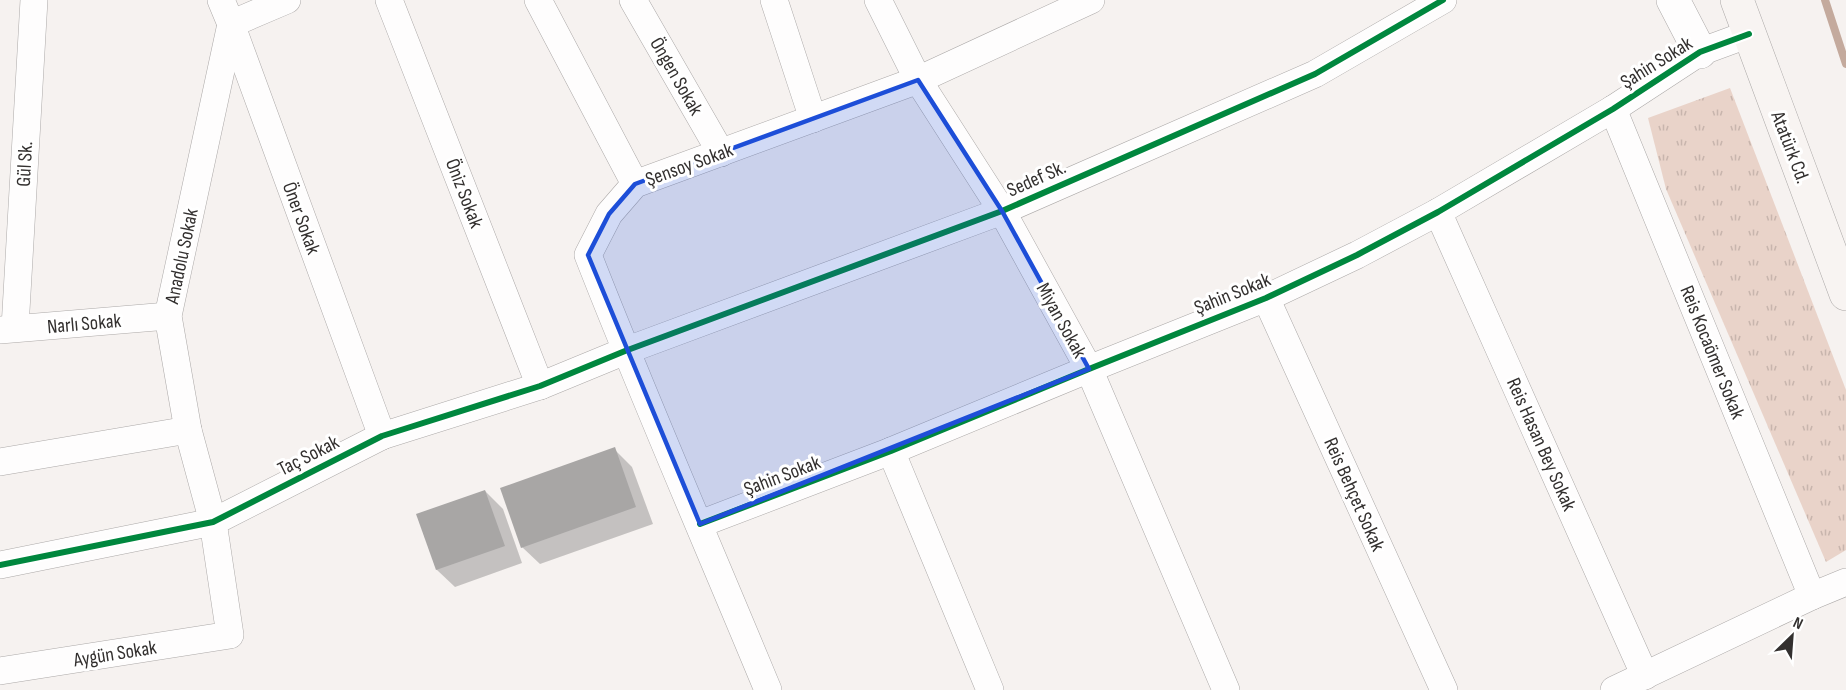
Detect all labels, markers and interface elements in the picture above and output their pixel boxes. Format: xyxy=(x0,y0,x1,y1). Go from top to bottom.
street label: Şahin Sokak xyxy=(1616,31,1697,94)
street label: Öngen Sokak xyxy=(644,33,708,120)
street label: Atatürk Cd. xyxy=(1765,107,1815,187)
street label: Şensoy Sokak xyxy=(642,138,737,192)
street label: Gül Sk. xyxy=(12,141,38,187)
street label: Öniz Sokak xyxy=(440,155,488,232)
street label: Sedef Sk. xyxy=(1003,155,1070,202)
street label: Öner Sokak xyxy=(277,179,325,258)
street label: Anadolu Sokak xyxy=(160,206,204,307)
street label: Şahin Sokak xyxy=(1191,268,1274,320)
street label: Miyan Sokak xyxy=(1031,279,1092,363)
street label: Reis Kocaömer Sokak xyxy=(1674,282,1750,423)
street label: Narlı Sokak xyxy=(46,309,122,339)
street label: Reis Hasan Bey Sokak xyxy=(1501,374,1581,515)
street label: Taç Sokak xyxy=(274,430,343,481)
street label: Reis Behçet Sokak xyxy=(1318,434,1390,555)
street label: Şahin Sokak xyxy=(741,450,824,501)
north arrow xyxy=(1762,606,1822,666)
text: N xyxy=(1790,613,1806,634)
street label: Aygün Sokak xyxy=(71,636,159,673)

